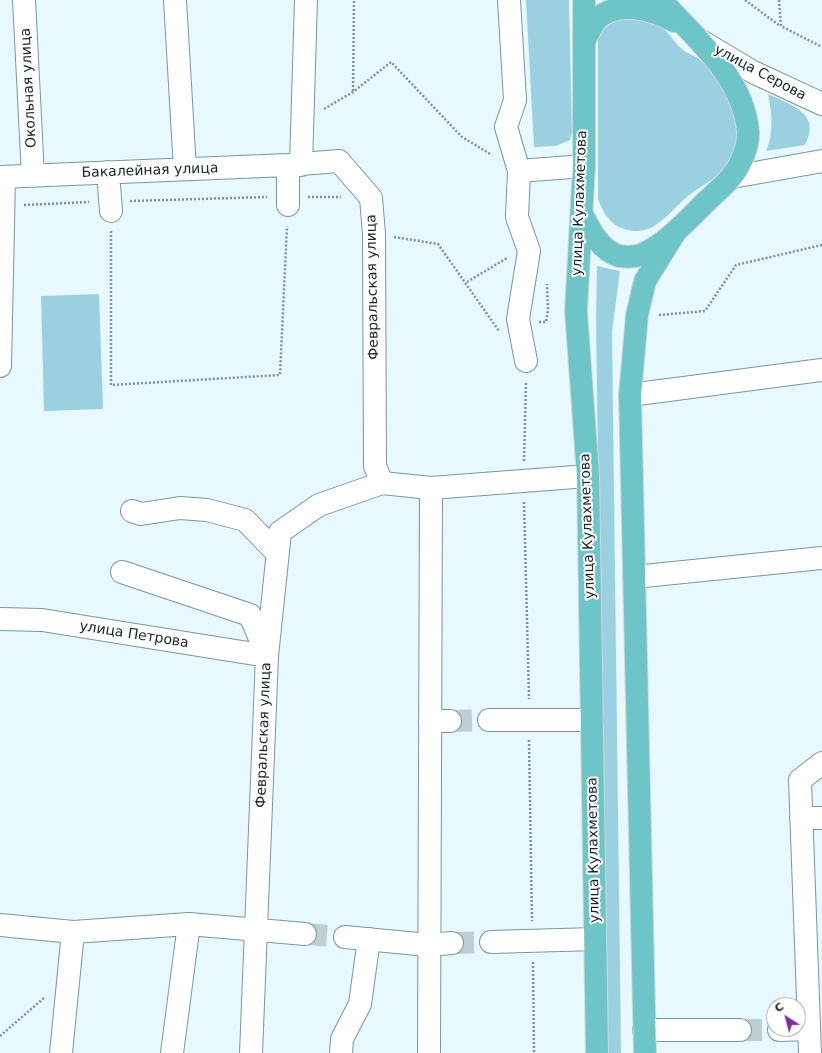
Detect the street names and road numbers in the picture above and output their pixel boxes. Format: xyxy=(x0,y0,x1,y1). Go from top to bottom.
street label: Окольная улица xyxy=(17,28,41,148)
street label: улица Серова xyxy=(711,42,809,104)
street label: улица Кулахметова xyxy=(569,130,591,276)
street label: Бакалейная улица xyxy=(81,160,219,182)
street label: Февральская улица xyxy=(363,214,383,360)
street label: улица Кулахметова xyxy=(577,453,599,599)
street label: улица Петрова xyxy=(78,618,190,652)
street label: Февральская улица xyxy=(253,662,275,808)
street label: улица Кулахметова xyxy=(584,777,604,923)

